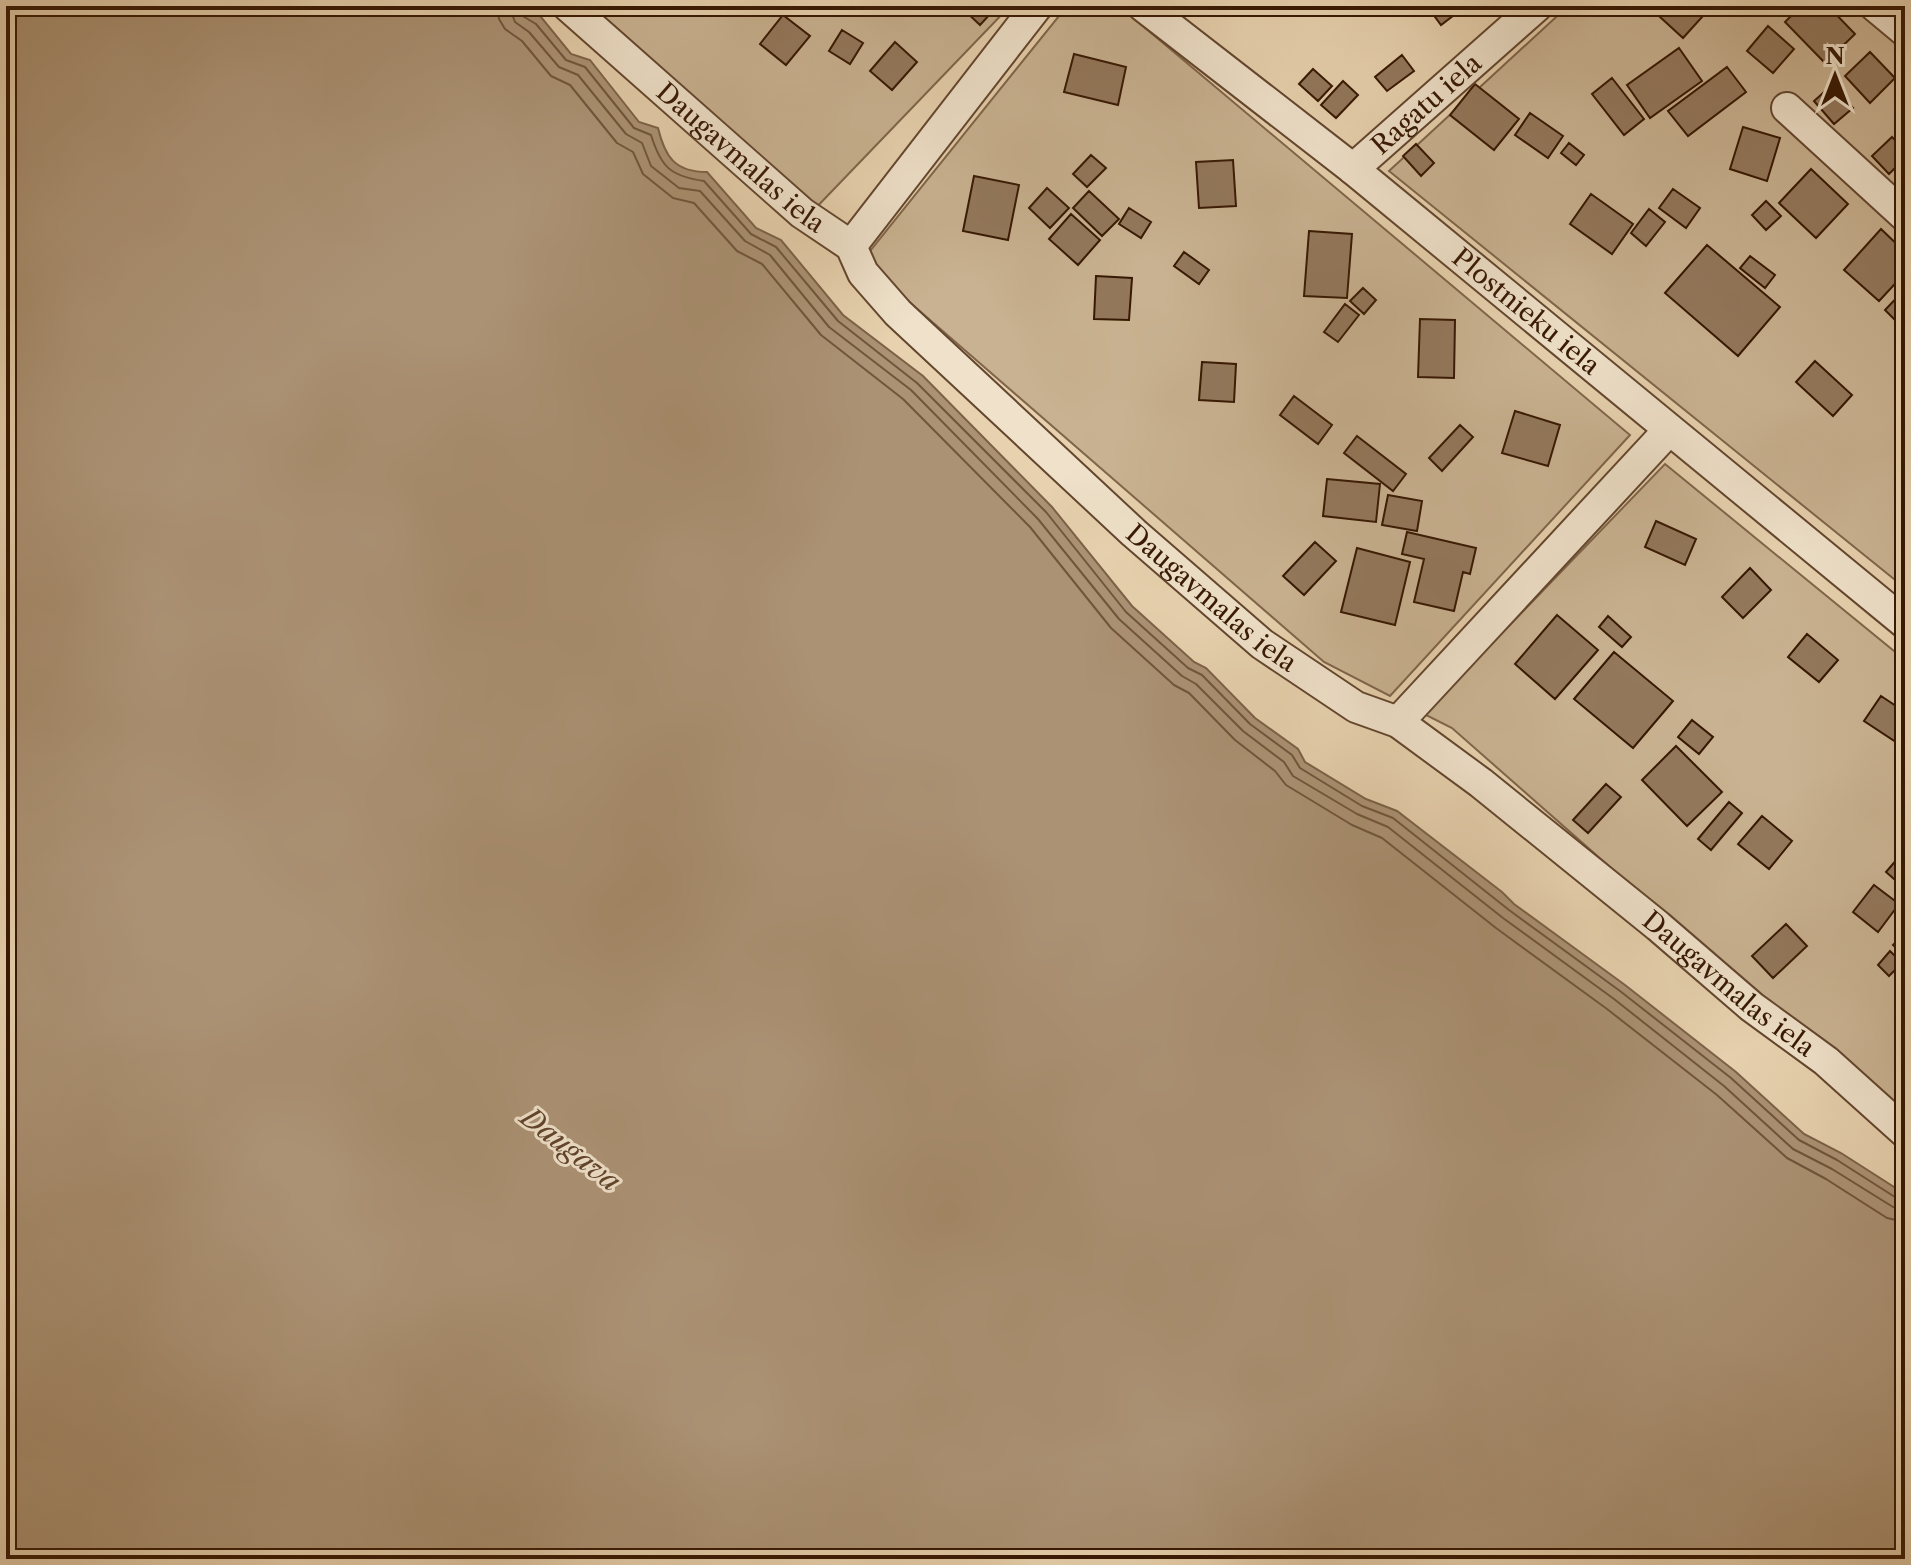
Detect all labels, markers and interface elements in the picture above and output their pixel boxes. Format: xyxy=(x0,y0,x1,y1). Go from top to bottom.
north arrow xyxy=(1795,36,1875,116)
text: N xyxy=(1825,43,1845,70)
street label: Ragatu iela xyxy=(1365,47,1488,161)
street label: Daugavmalas iela xyxy=(650,76,831,240)
street label: Plostnieku iela xyxy=(1446,241,1607,382)
street label: Daugavmalas iela xyxy=(1119,517,1303,679)
street label: Daugavmalas iela xyxy=(1636,904,1821,1064)
water label: Daugava xyxy=(513,1098,628,1199)

